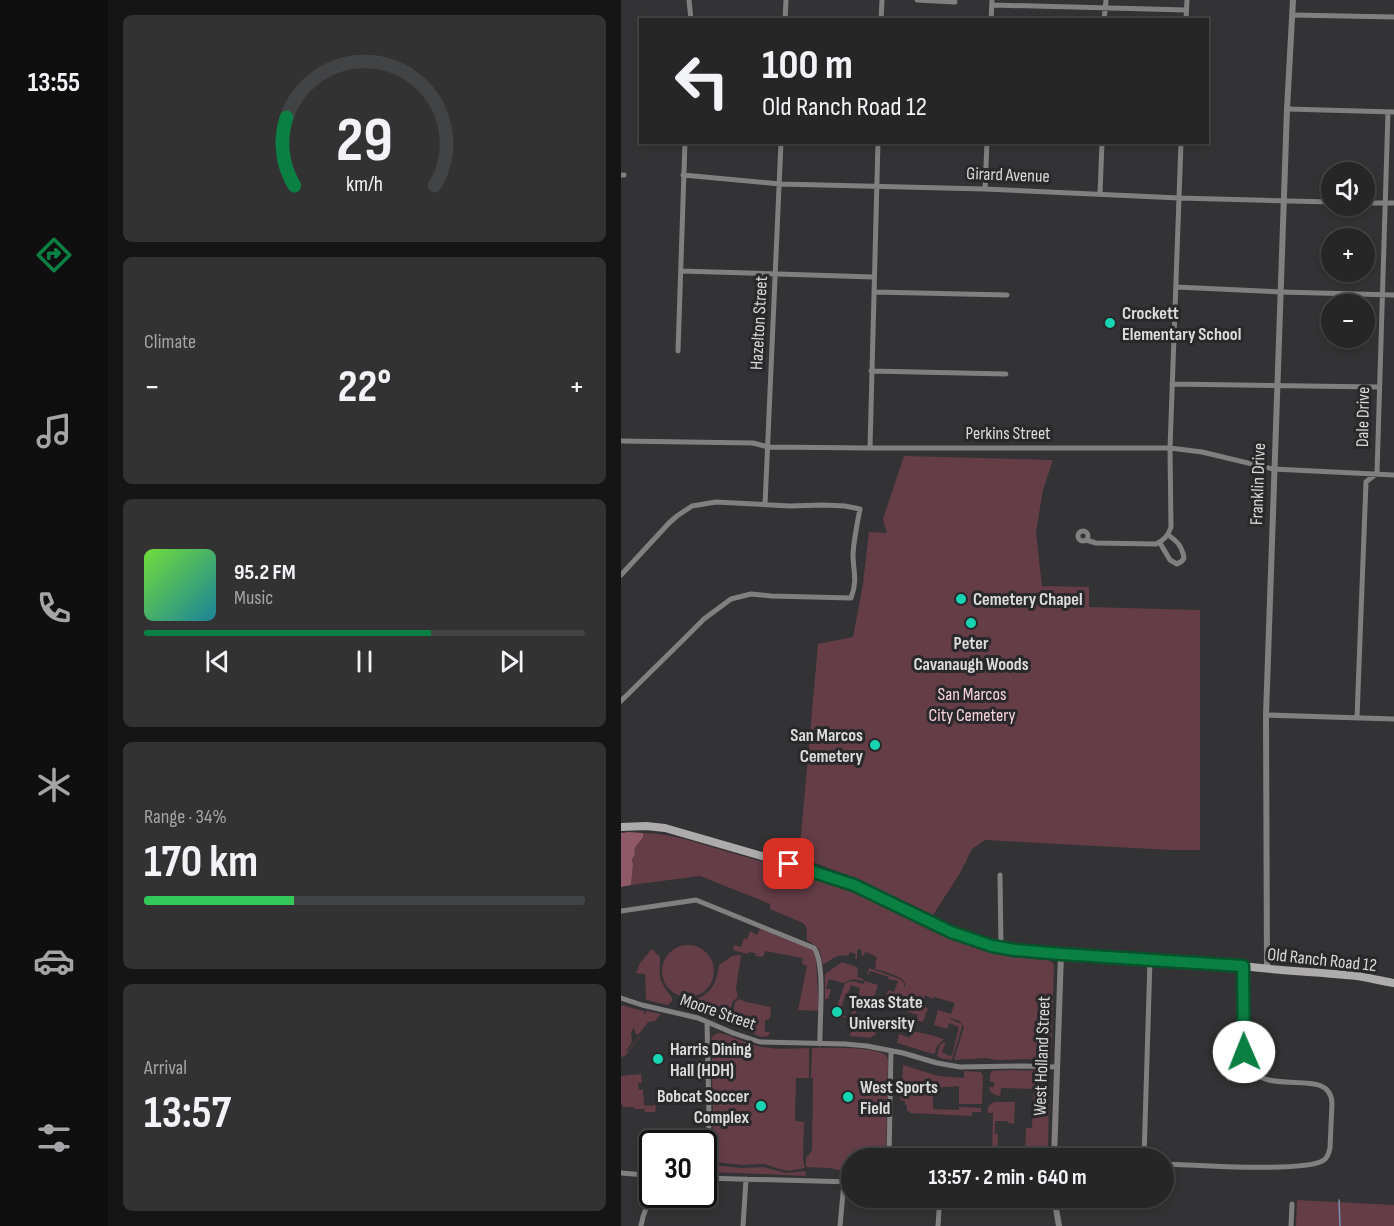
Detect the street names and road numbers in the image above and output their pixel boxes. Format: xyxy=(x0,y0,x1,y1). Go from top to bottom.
street label: Girard Avenue xyxy=(966,163,1050,187)
street label: Hazelton Street xyxy=(746,275,772,371)
street label: Dale Drive xyxy=(1352,387,1374,447)
street label: Perkins Street xyxy=(965,423,1051,444)
street label: Franklin Drive xyxy=(1246,443,1270,525)
street label: Old Ranch Road 12 xyxy=(1266,944,1378,976)
street label: Moore Street xyxy=(677,989,759,1035)
street label: West Holland Street xyxy=(1029,995,1055,1116)

